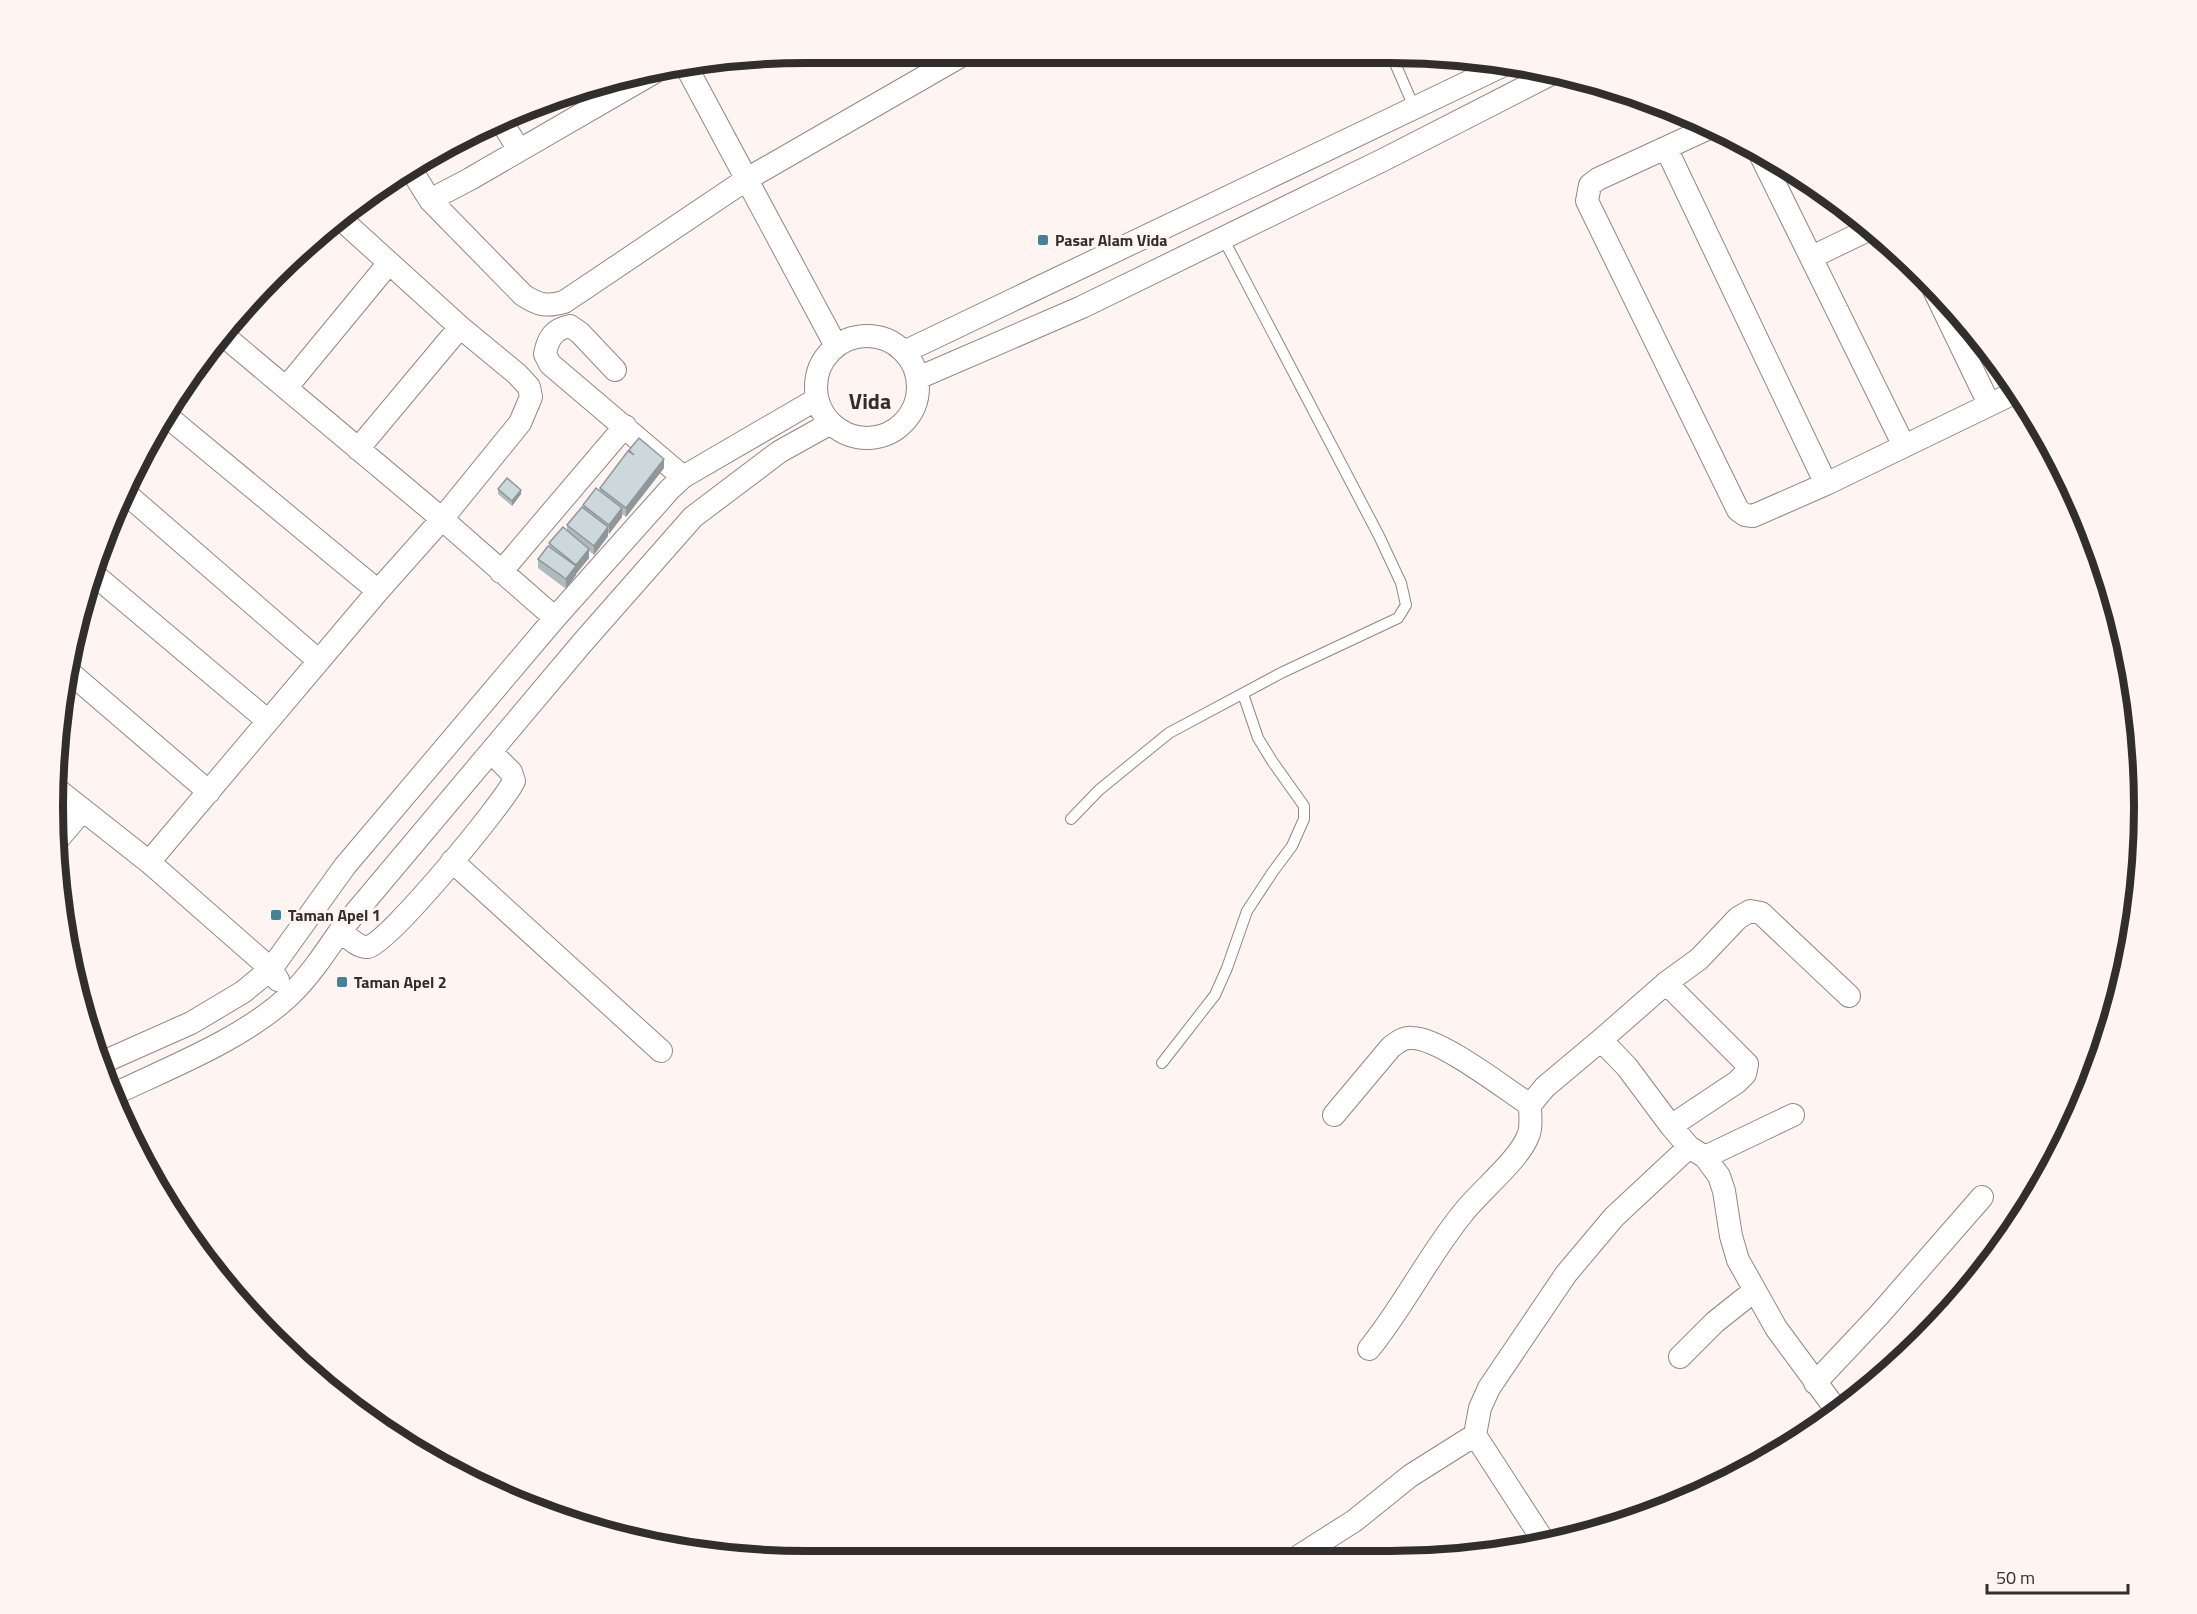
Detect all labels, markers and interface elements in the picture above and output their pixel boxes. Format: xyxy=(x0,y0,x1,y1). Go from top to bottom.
place label: Pasar Alam Vida xyxy=(1055,228,1168,252)
marker: Pasar Alam Vida xyxy=(1036,233,1050,247)
district label: Vida xyxy=(849,384,891,418)
place label: Taman Apel 1 xyxy=(288,903,381,927)
marker: Taman Apel 1 xyxy=(269,908,283,922)
place label: Taman Apel 2 xyxy=(354,970,447,994)
marker: Taman Apel 2 xyxy=(335,975,349,989)
scale bar xyxy=(1987,1557,2128,1595)
text: 50 m xyxy=(1996,1564,2035,1591)

